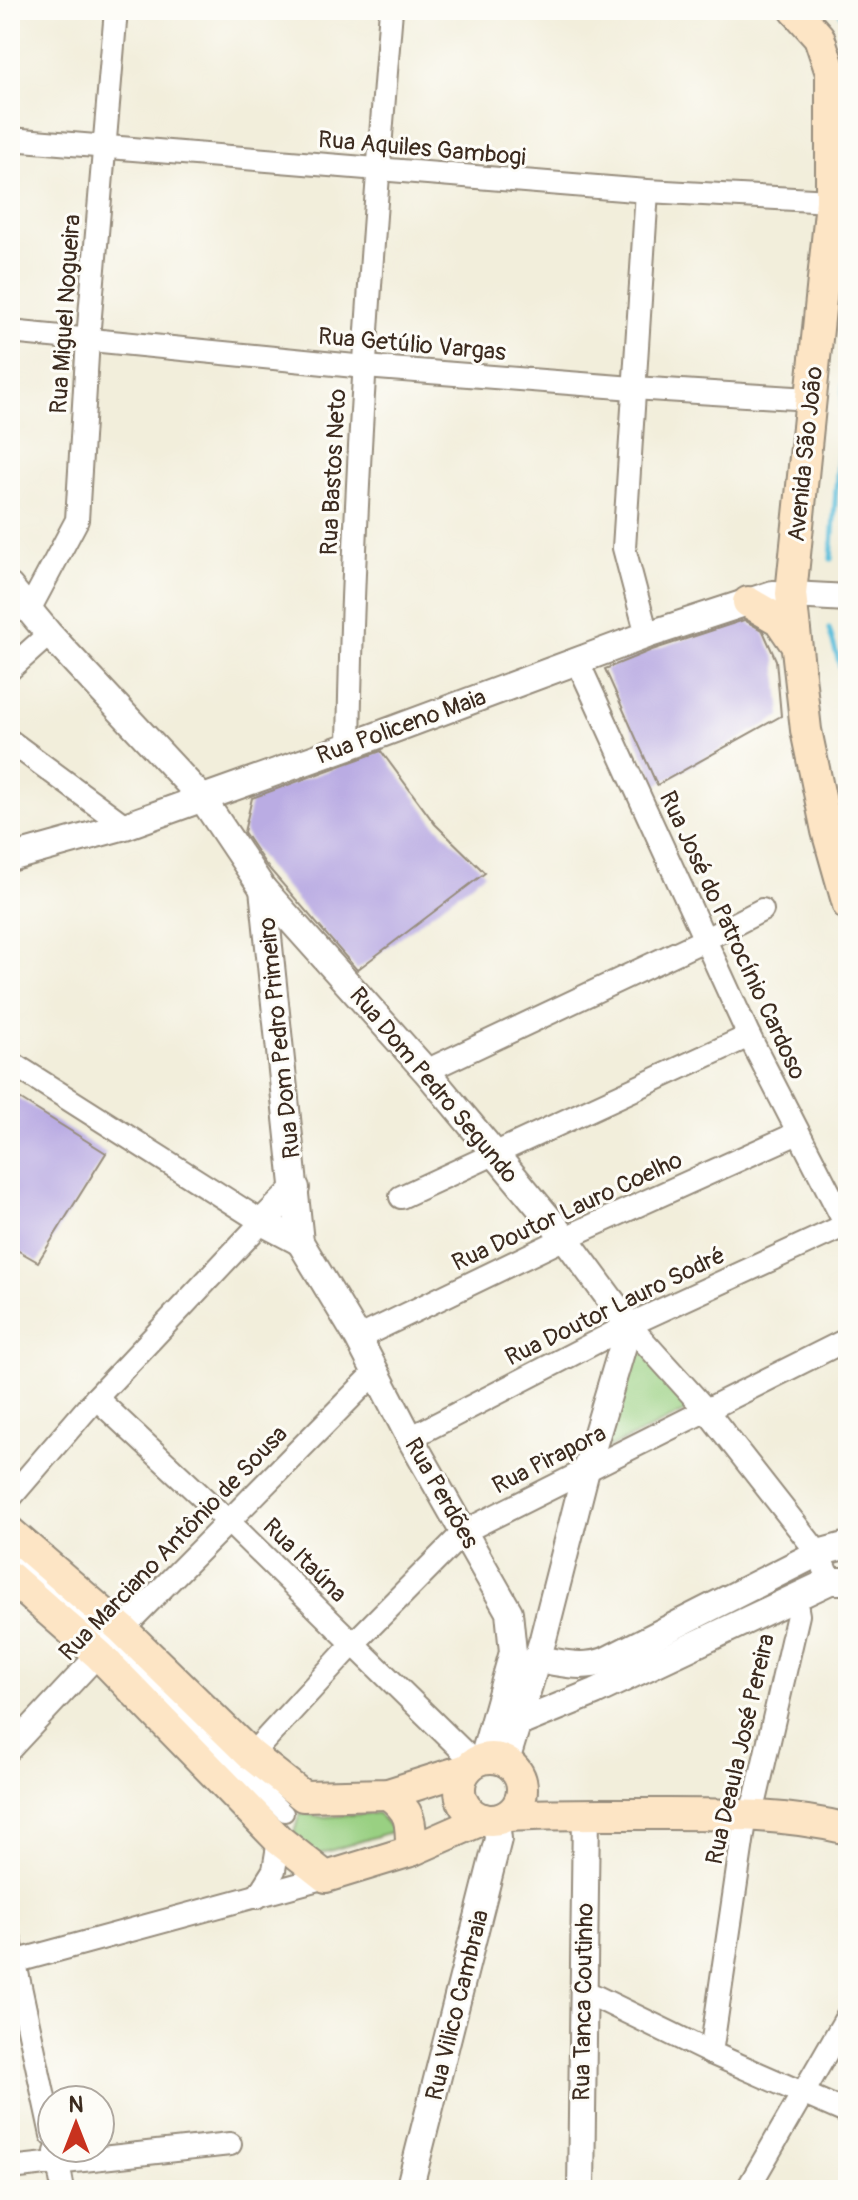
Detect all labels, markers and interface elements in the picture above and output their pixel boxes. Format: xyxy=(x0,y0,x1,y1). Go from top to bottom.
street label: Rua Aquiles Gambogi xyxy=(317,125,527,172)
street label: Rua Miguel Nogueira xyxy=(44,213,87,415)
street label: Rua Getúlio Vargas xyxy=(317,322,507,367)
street label: Avenida São João xyxy=(782,365,829,543)
street label: Rua Bastos Neto xyxy=(315,388,352,556)
street label: Rua Policeno Maia xyxy=(313,682,490,771)
street label: Rua José do Patrocínio Cardoso xyxy=(653,786,812,1084)
street label: Rua Dom Pedro Primeiro xyxy=(252,916,307,1160)
street label: Rua Dom Pedro Segundo xyxy=(343,981,524,1189)
street label: Rua Doutor Lauro Coelho xyxy=(448,1145,687,1278)
street label: Rua Doutor Lauro Sodré xyxy=(500,1241,730,1372)
street label: Rua Pirapora xyxy=(488,1418,611,1500)
street label: Rua Marciano Antônio de Sousa xyxy=(53,1420,294,1667)
street label: Rua Perdões xyxy=(398,1433,485,1554)
street label: Rua Itaúna xyxy=(257,1512,353,1608)
street label: Rua Deaula José Pereira xyxy=(700,1631,781,1867)
street label: Rua Tanca Coutinho xyxy=(567,1903,600,2101)
street label: Rua Vilico Cambraia xyxy=(420,1907,495,2103)
north arrow xyxy=(36,2084,116,2164)
text: N xyxy=(69,2091,84,2119)

